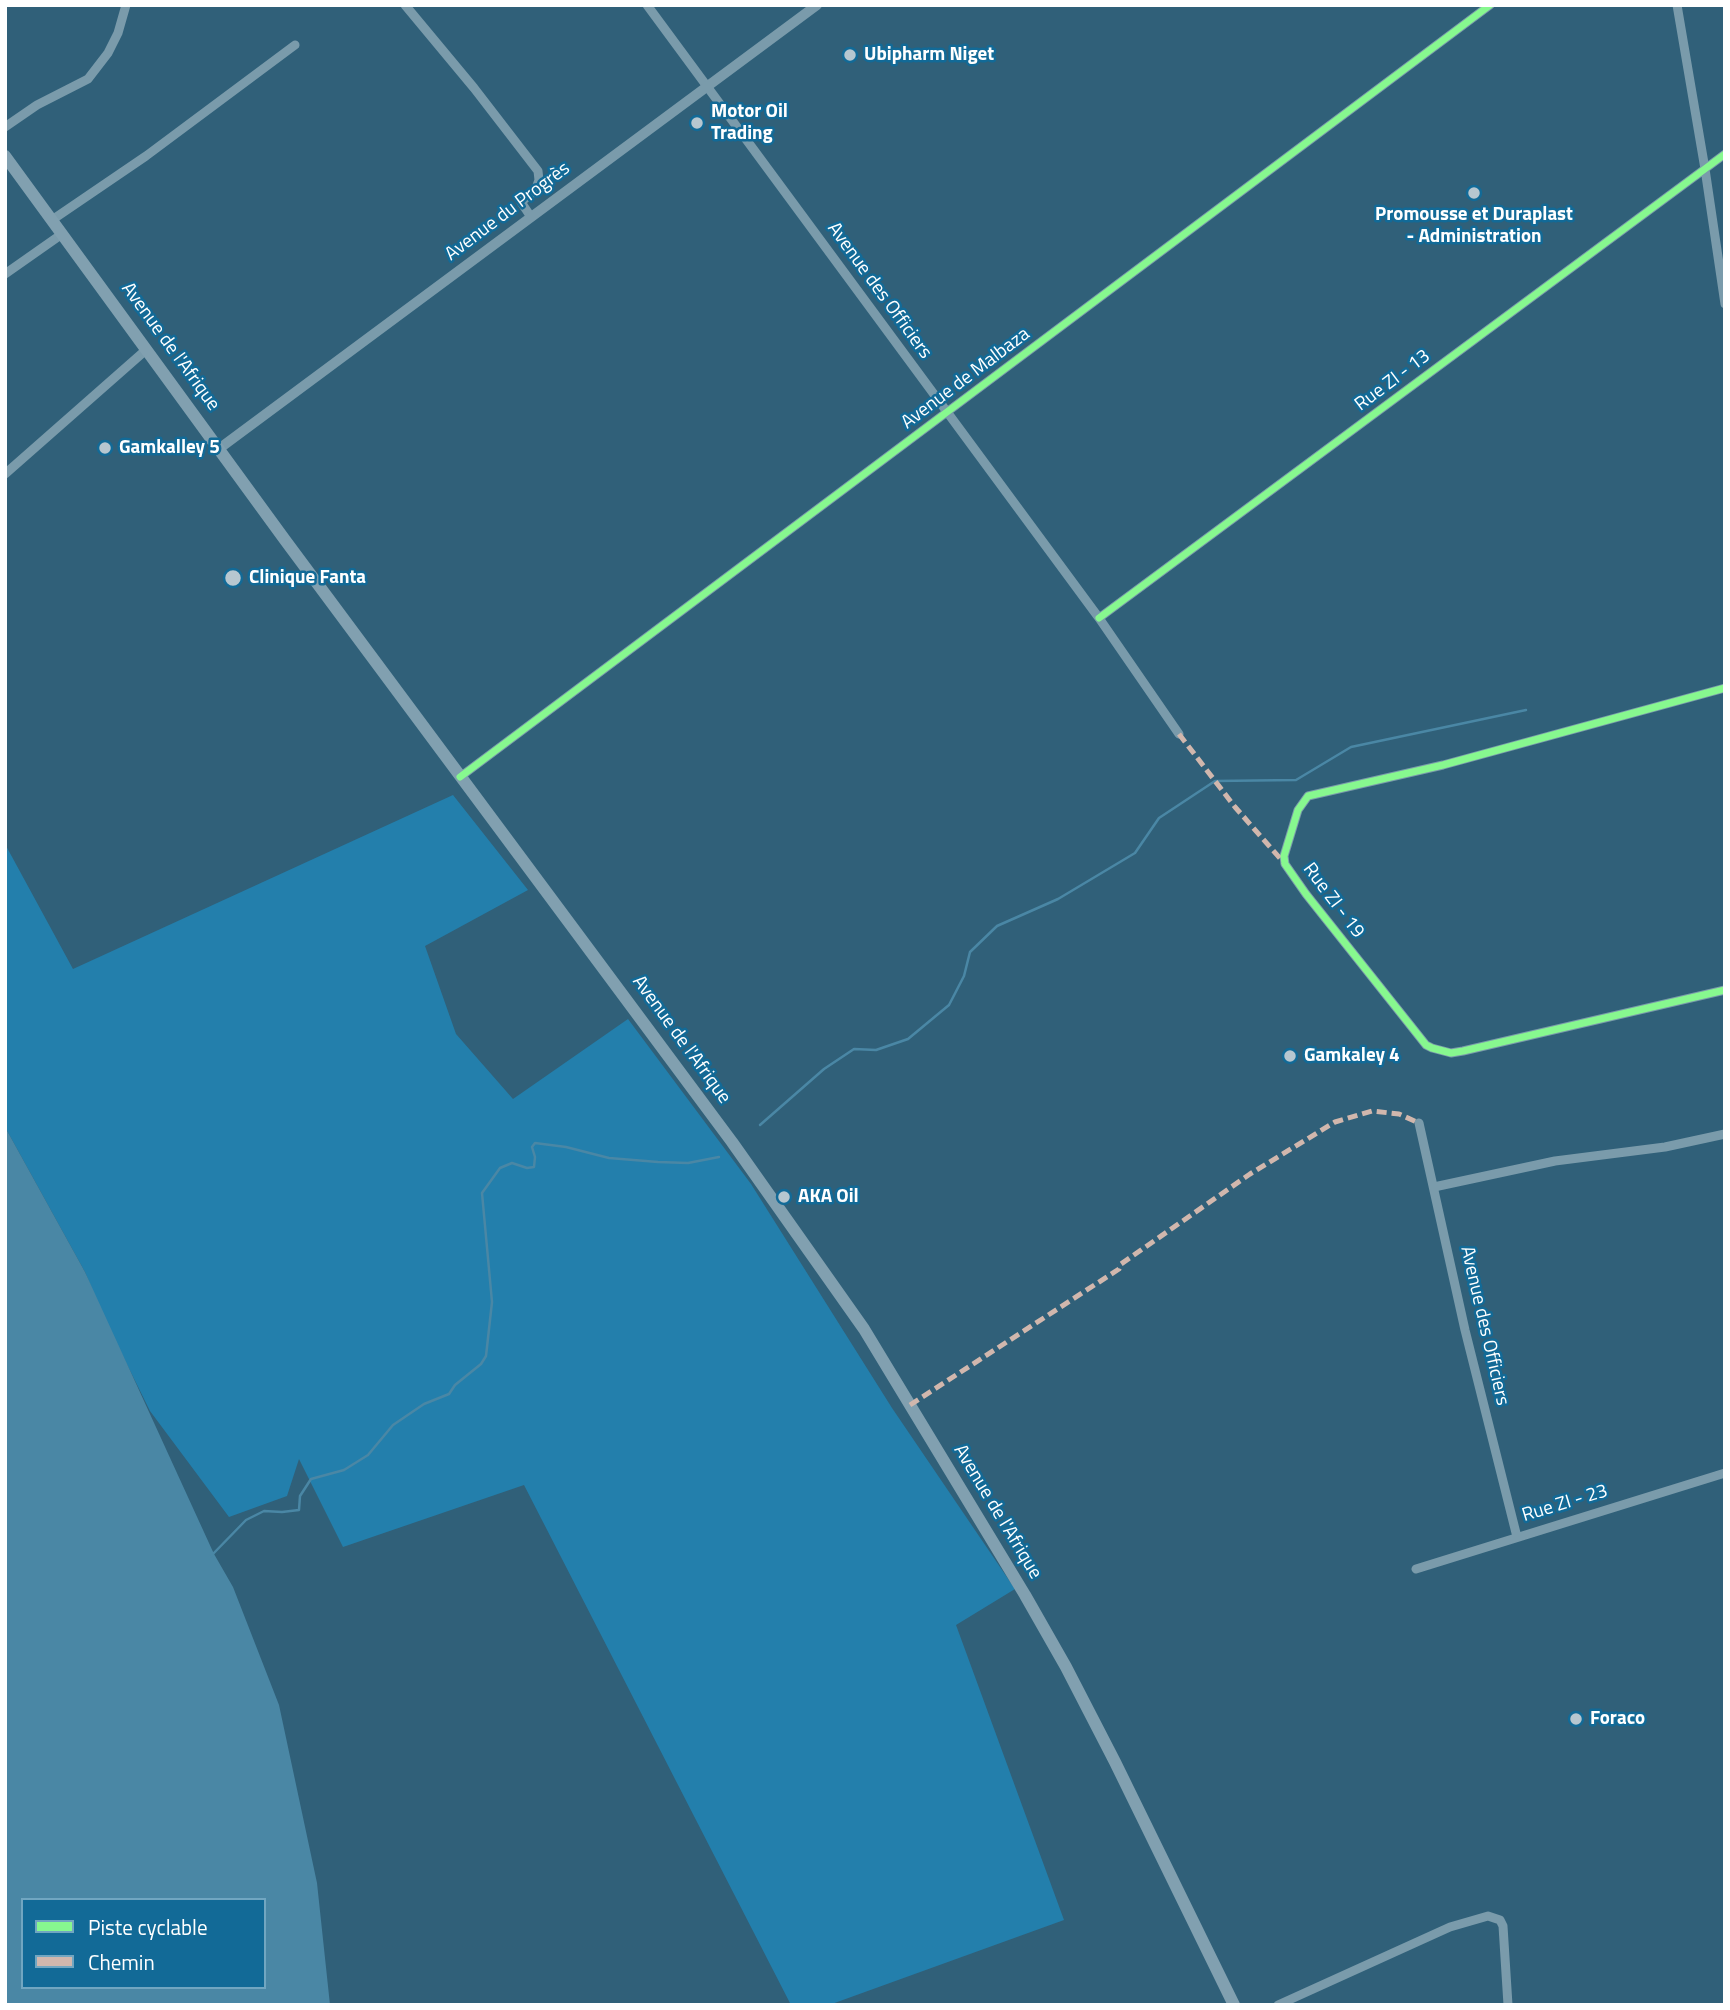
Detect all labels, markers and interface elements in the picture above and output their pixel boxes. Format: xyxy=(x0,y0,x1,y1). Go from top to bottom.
place label: Ubipharm Niget xyxy=(864,44,994,66)
marker: Ubipharm Niget xyxy=(842,47,858,63)
place label: Motor Oil Trading xyxy=(711,101,788,145)
marker: Motor Oil Trading xyxy=(689,115,705,131)
street label: Avenue du Progrès xyxy=(441,158,575,266)
marker: Promousse et Duraplast - Administration xyxy=(1466,185,1482,201)
place label: Promousse et Duraplast - Administration xyxy=(1375,204,1573,248)
street label: Avenue des Officiers xyxy=(822,218,936,364)
street label: Avenue de l'Afrique xyxy=(116,278,224,416)
street label: Avenue de Malbaza xyxy=(897,323,1035,435)
street label: Rue ZI - 13 xyxy=(1351,345,1435,417)
place label: Gamkalley 5 xyxy=(119,437,220,459)
marker: Gamkalley 5 xyxy=(97,440,113,456)
place label: Clinique Fanta xyxy=(249,567,366,589)
marker: Clinique Fanta xyxy=(223,568,243,588)
street label: Rue ZI - 19 xyxy=(1297,859,1369,943)
street label: Avenue de l'Afrique xyxy=(627,971,735,1109)
place label: Gamkaley 4 xyxy=(1304,1045,1400,1067)
marker: Gamkaley 4 xyxy=(1282,1048,1298,1064)
place label: AKA Oil xyxy=(798,1186,859,1208)
marker: AKA Oil xyxy=(776,1189,792,1205)
street label: Avenue des Officiers xyxy=(1455,1244,1513,1408)
street label: Avenue de l'Afrique xyxy=(948,1441,1046,1583)
street label: Rue ZI - 23 xyxy=(1519,1480,1611,1528)
place label: Foraco xyxy=(1590,1708,1645,1730)
marker: Foraco xyxy=(1568,1711,1584,1727)
legend xyxy=(21,1898,266,1989)
text: Piste cyclable xyxy=(88,1911,208,1943)
text: Chemin xyxy=(88,1946,155,1978)

